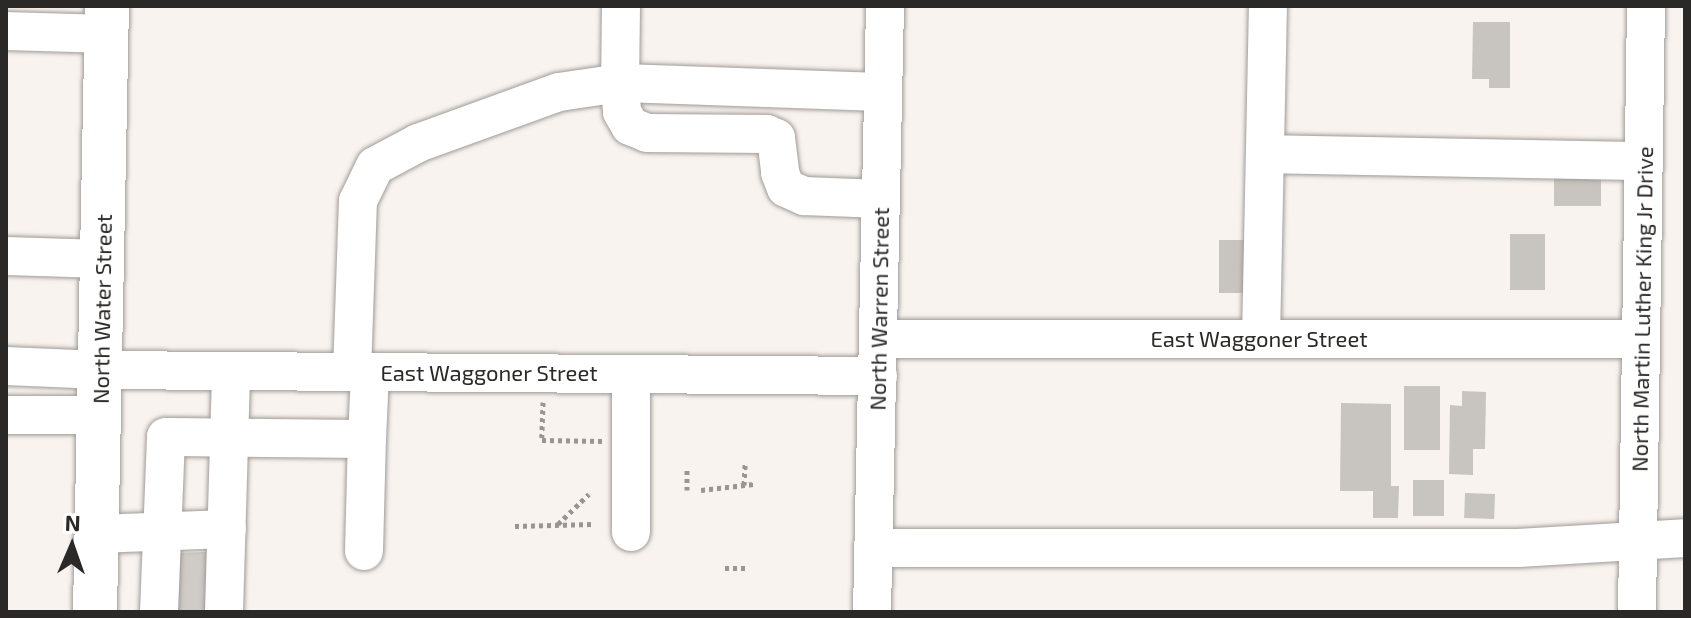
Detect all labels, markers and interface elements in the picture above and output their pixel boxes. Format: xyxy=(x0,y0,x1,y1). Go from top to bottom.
street label: North Martin Luther King Jr Drive xyxy=(1626,145,1658,473)
street label: North Warren Street xyxy=(864,207,894,411)
street label: North Water Street xyxy=(87,213,117,405)
street label: East Waggoner Street xyxy=(1150,326,1368,352)
street label: East Waggoner Street xyxy=(380,360,598,386)
north arrow xyxy=(32,506,112,586)
text: N xyxy=(64,509,81,535)

